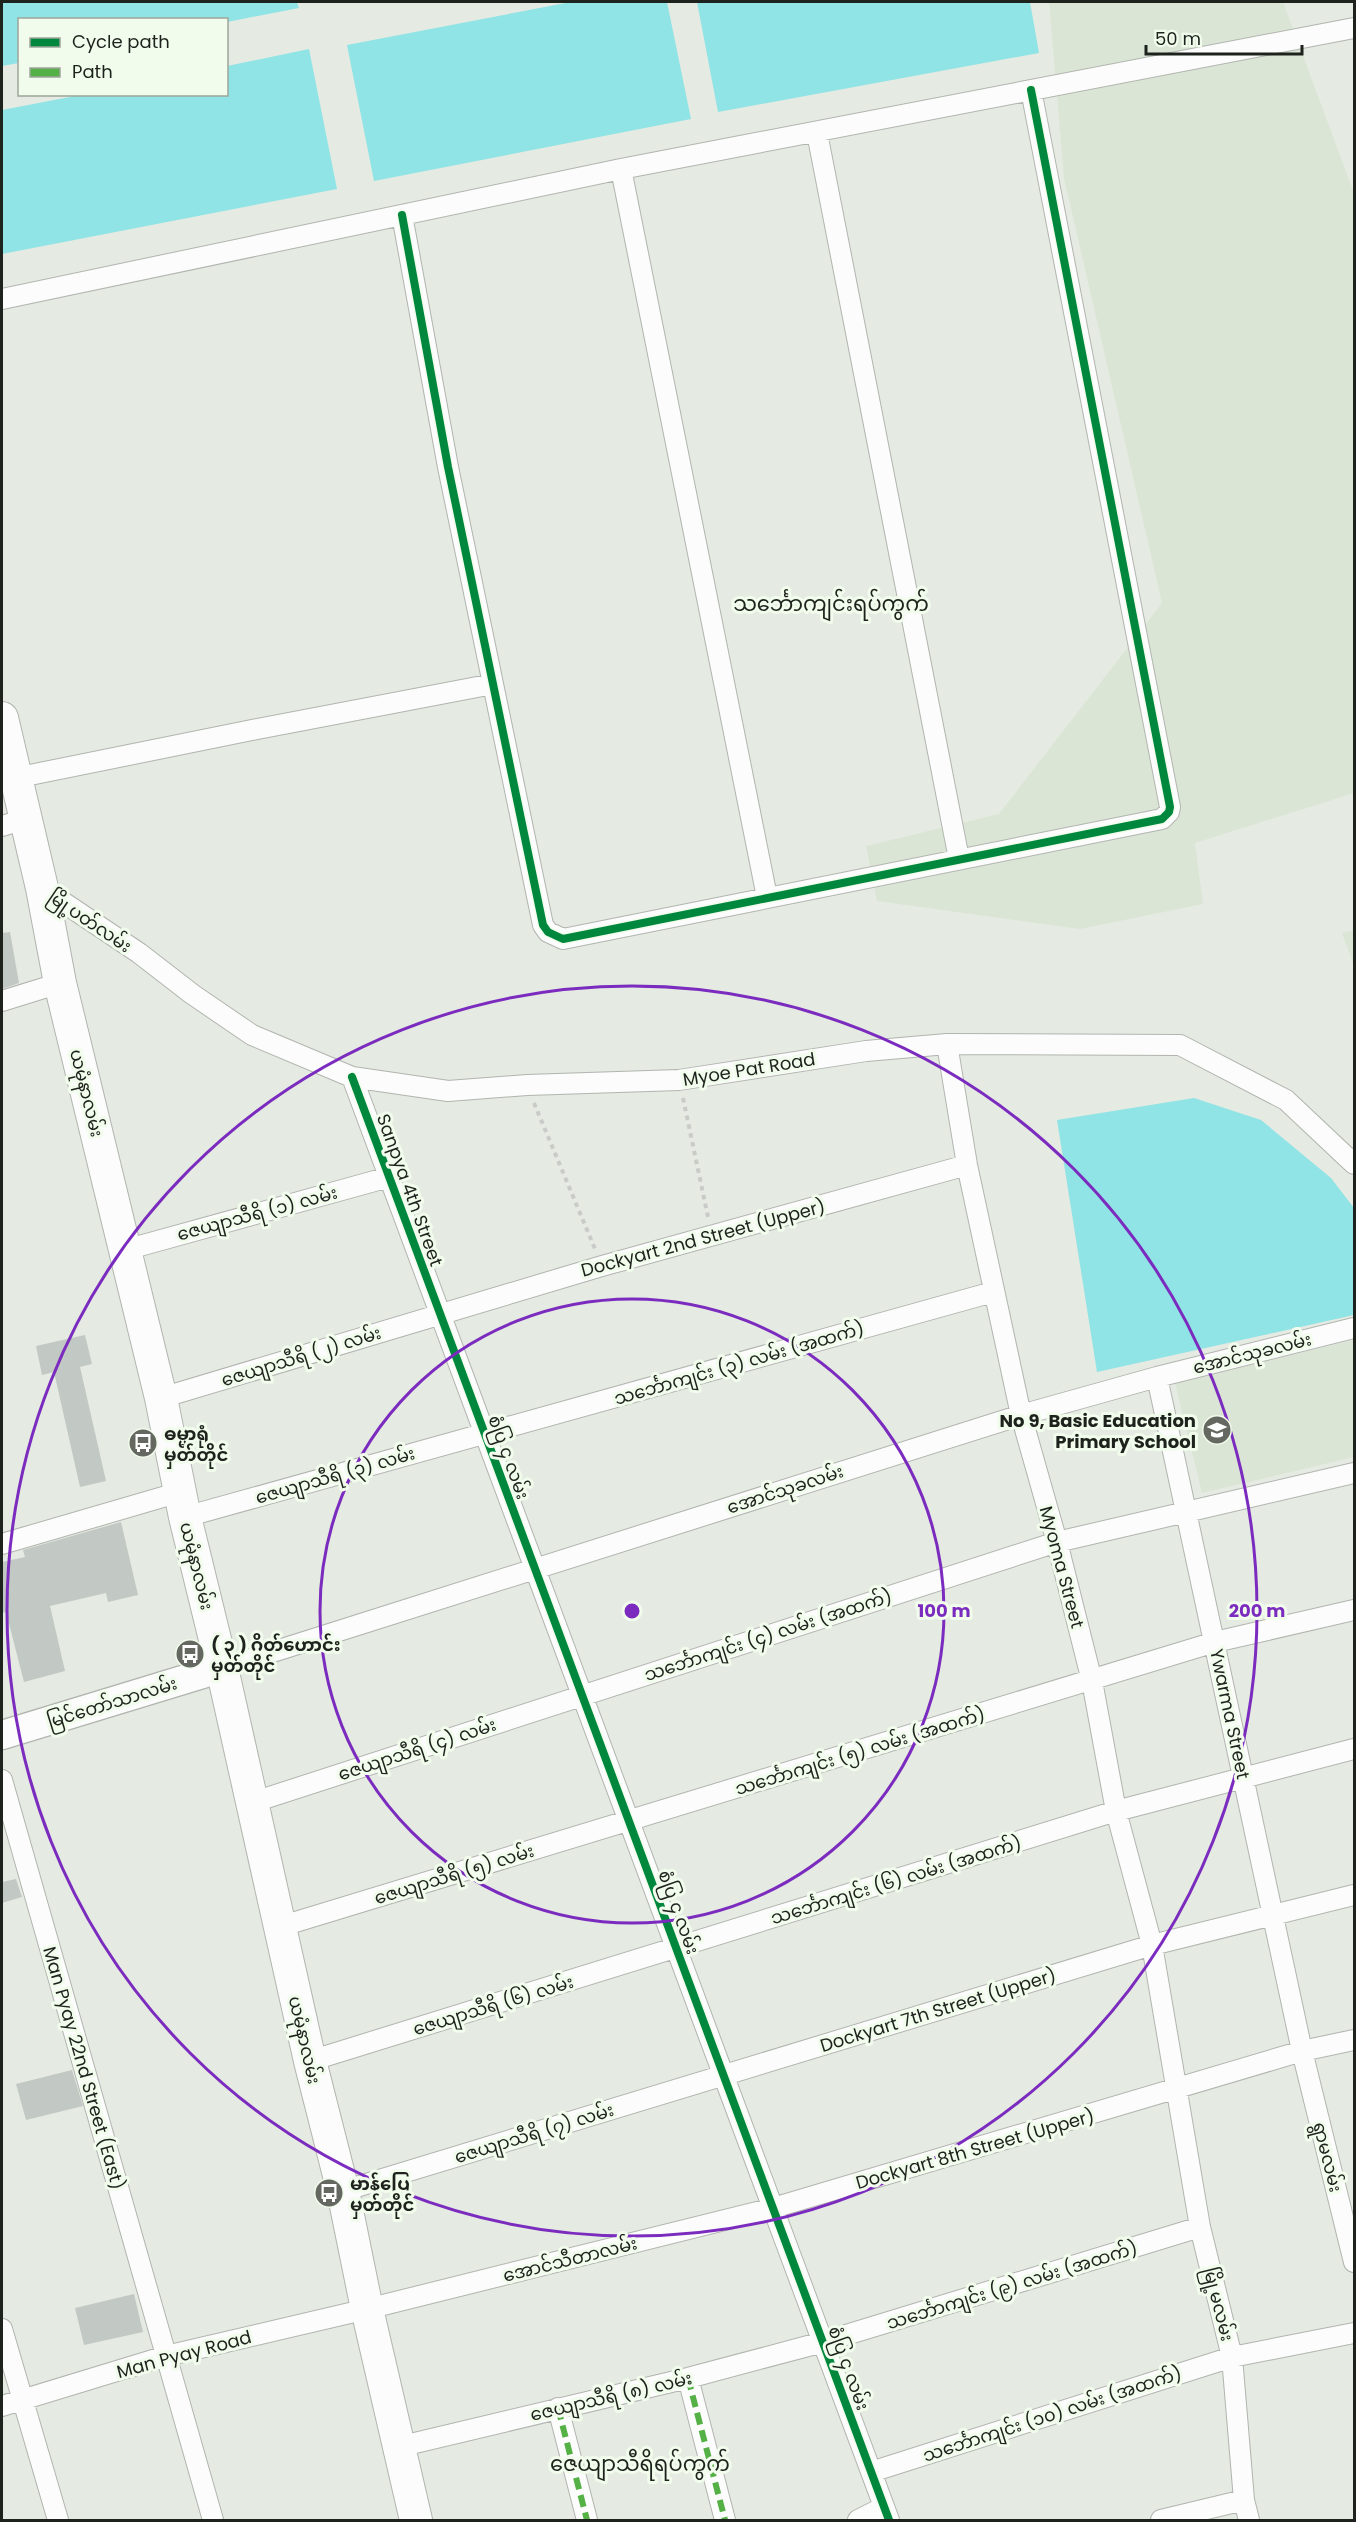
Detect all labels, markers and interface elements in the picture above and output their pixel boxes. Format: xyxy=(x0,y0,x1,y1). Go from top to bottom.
legend xyxy=(18,18,228,96)
scale bar xyxy=(1146,18,1302,56)
text: 50 m xyxy=(1155,26,1201,51)
text: Cycle path xyxy=(72,29,170,54)
text: Path xyxy=(72,59,113,84)
district label: သင်္ဘောကျင်းရပ်ကွက် xyxy=(733,588,929,622)
street label: မြို့ပတ်လမ်း xyxy=(42,883,137,961)
street label: Myoe Pat Road xyxy=(681,1046,817,1092)
street label: ယမုံနာလမ်း xyxy=(61,1047,110,1140)
street label: Sanpya 4th Street xyxy=(371,1110,449,1270)
street label: ဇေယျာသီရိ (၁) လမ်း xyxy=(174,1179,341,1249)
street label: Dockyart 2nd Street (Upper) xyxy=(578,1193,828,1283)
street label: သင်္ဘောကျင်း (၃) လမ်း (အထက်) xyxy=(611,1315,868,1414)
street label: ဇေယျာသီရိ (၂) လမ်း xyxy=(218,1319,385,1395)
street label: အောင်သုခလမ်း xyxy=(1190,1326,1315,1383)
place label: No 9, Basic Education Primary School xyxy=(1000,1408,1196,1454)
street label: စံပြ ၄ လမ်း xyxy=(479,1411,536,1504)
school or university icon: No 9, Basic Education Primary School xyxy=(1201,1414,1233,1446)
place label: ဓမ္မာရုံ မှတ်တိုင် xyxy=(164,1421,228,1469)
bus stop icon: ဓမ္မာရုံ မှတ်တိုင် xyxy=(127,1427,159,1459)
street label: ဇေယျာသီရိ (၃) လမ်း xyxy=(252,1439,419,1513)
street label: အောင်သုခလမ်း xyxy=(723,1458,847,1522)
street label: Myoma Street xyxy=(1034,1503,1090,1631)
street label: ယမုံနာလမ်း xyxy=(171,1520,220,1613)
street label: သင်္ဘောကျင်း (၄) လမ်း (အထက်) xyxy=(641,1583,896,1690)
text: 100 m xyxy=(917,1598,971,1623)
text: 200 m xyxy=(1229,1598,1285,1623)
centre of rings xyxy=(622,1601,642,1621)
place label: ( ၃ ) ဂိတ်ဟောင်း မှတ်တိုင် xyxy=(211,1632,341,1680)
bus stop icon: ( ၃ ) ဂိတ်ဟောင်း မှတ်တိုင် xyxy=(174,1638,206,1670)
street label: Ywarma Street xyxy=(1204,1647,1256,1781)
street label: မြင်တော်သာလမ်း xyxy=(44,1670,181,1737)
street label: သင်္ဘောကျင်း (၅) လမ်း (အထက်) xyxy=(732,1701,989,1804)
street label: ဇေယျာသီရိ (၄) လမ်း xyxy=(334,1711,500,1789)
street label: သင်္ဘောကျင်း (၆) လမ်း (အထက်) xyxy=(768,1830,1025,1933)
street label: ဇေယျာသီရိ (၅) လမ်း xyxy=(371,1837,538,1913)
street label: စံပြ ၄ လမ်း xyxy=(649,1866,706,1959)
street label: Man Pyay 22nd Street (East) xyxy=(37,1943,131,2193)
street label: Dockyart 7th Street (Upper) xyxy=(817,1962,1059,2058)
street label: ဇေယျာသီရိ (၆) လမ်း xyxy=(409,1968,577,2044)
street label: ယမုံနာလမ်း xyxy=(280,1994,327,2087)
street label: ဇေယျာသီရိ (၇) လမ်း xyxy=(451,2096,618,2172)
street label: Dockyart 8th Street (Upper) xyxy=(853,2103,1097,2195)
street label: ရွာမလမ်း xyxy=(1304,2119,1349,2195)
place label: မာန်ပြေ မှတ်တိုင် xyxy=(350,2171,414,2219)
bus stop icon: မာန်ပြေ မှတ်တိုင် xyxy=(313,2177,345,2209)
street label: အောင်သီတာလမ်း xyxy=(500,2229,640,2288)
street label: သင်္ဘောကျင်း (၉) လမ်း (အထက်) xyxy=(884,2235,1141,2338)
street label: မြို့မလမ်း xyxy=(1195,2264,1241,2344)
street label: စံပြ ၄ လမ်း xyxy=(819,2322,876,2415)
street label: Man Pyay Road xyxy=(114,2324,254,2384)
street label: သင်္ဘောကျင်း (၁၀) လမ်း (အထက်) xyxy=(919,2360,1186,2471)
street label: ဇေယျာသီရိ (၈) လမ်း xyxy=(527,2364,695,2430)
district label: ဇေယျာသီရိရပ်ကွက် xyxy=(550,2448,730,2482)

